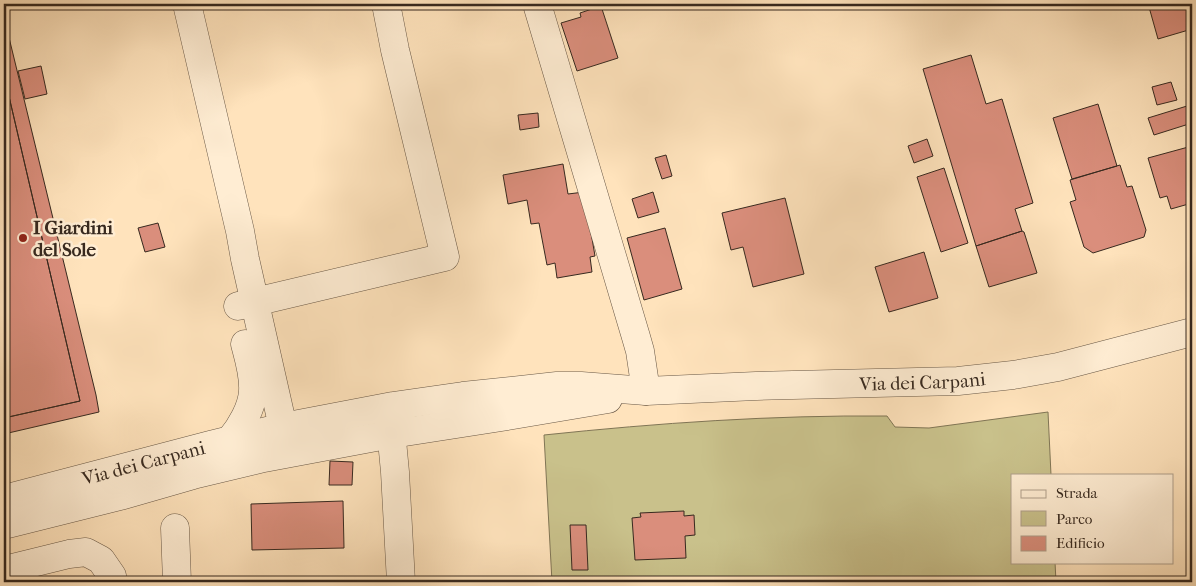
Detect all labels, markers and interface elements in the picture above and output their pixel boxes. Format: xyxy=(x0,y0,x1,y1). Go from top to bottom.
place label: I Giardini del Sole xyxy=(33,217,113,261)
marker: I Giardini del Sole xyxy=(17,232,29,244)
street label: Via dei Carpani xyxy=(858,368,987,395)
street label: Via dei Carpani xyxy=(79,437,208,490)
legend xyxy=(1011,474,1174,564)
text: Strada xyxy=(1056,484,1099,502)
text: Parco xyxy=(1056,510,1093,528)
text: Edificio xyxy=(1056,534,1105,552)

